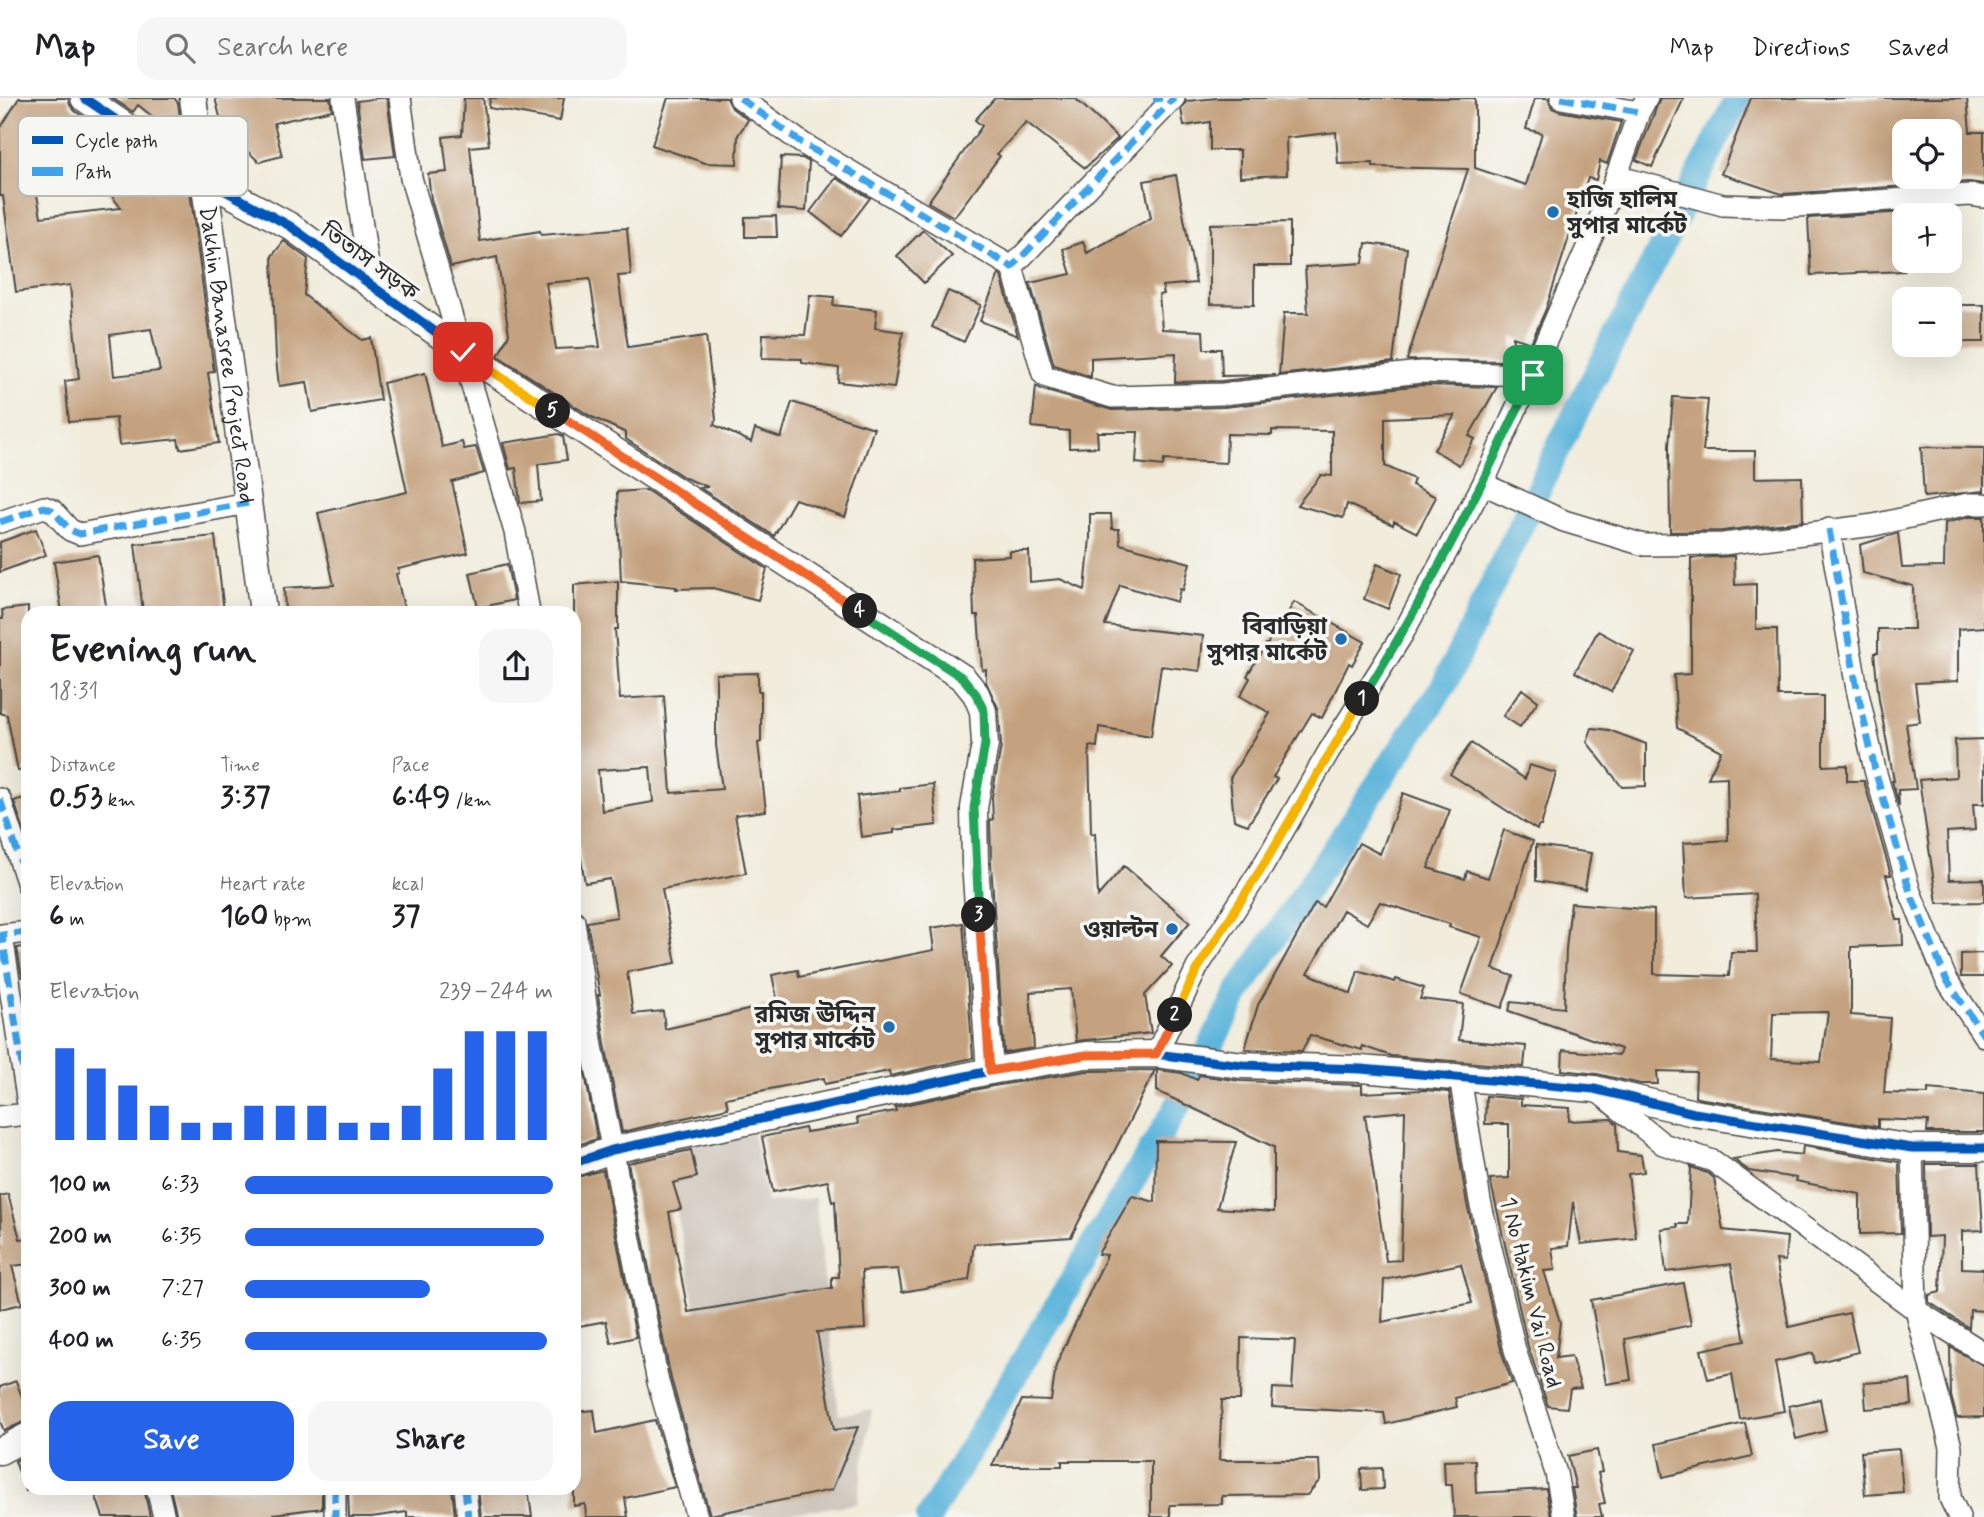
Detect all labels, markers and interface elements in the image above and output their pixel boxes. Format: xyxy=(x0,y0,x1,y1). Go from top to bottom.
search box xyxy=(137,17,627,80)
text: Map xyxy=(35,26,95,70)
icon: search xyxy=(161,29,199,67)
text: Search here xyxy=(217,31,348,65)
text: Map xyxy=(1670,33,1714,64)
text: Directions xyxy=(1752,33,1850,64)
text: Saved xyxy=(1888,33,1949,64)
legend xyxy=(18,116,248,196)
map controls xyxy=(1892,119,1962,357)
button: locate xyxy=(1892,119,1962,189)
text: Cycle path xyxy=(75,129,158,154)
text: Path xyxy=(75,160,112,185)
place label: হাজি হালিম সুপার মার্কেট xyxy=(1566,185,1688,242)
button: + xyxy=(1892,203,1962,273)
street label: Dakhin Banasree Project Road xyxy=(191,204,261,506)
marker: হাজি হালিম সুপার মার্কেট xyxy=(1545,204,1561,220)
street label: তিতাস সড়ক xyxy=(313,216,424,309)
button: − xyxy=(1892,287,1962,357)
pin xyxy=(433,322,493,382)
icon: check xyxy=(444,333,482,371)
pin xyxy=(1503,345,1563,405)
icon: arrive xyxy=(1514,356,1552,394)
pin: 5 xyxy=(536,394,570,428)
text: 5 xyxy=(547,398,558,423)
pin: 4 xyxy=(842,594,878,628)
text: 4 xyxy=(854,598,865,623)
place label: বিবাড়িয়া সুপার মার্কেট xyxy=(1206,612,1328,669)
text: Evening run xyxy=(49,626,256,675)
button: share xyxy=(479,629,553,703)
marker: বিবাড়িয়া সুপার মার্কেট xyxy=(1333,631,1349,647)
text: 18:31 xyxy=(49,677,98,707)
pin: 1 xyxy=(1344,682,1380,716)
text: 1 xyxy=(1357,686,1366,711)
text: Distance xyxy=(49,753,116,778)
text: Time xyxy=(220,753,260,778)
text: Pace xyxy=(392,753,429,778)
text: 0.53 xyxy=(49,778,103,817)
text: 3:37 xyxy=(220,778,271,817)
text: 6:49 xyxy=(392,778,450,817)
text: km xyxy=(103,788,136,813)
text: /km xyxy=(450,788,492,813)
text: Elevation xyxy=(49,872,124,897)
text: Heart rate xyxy=(220,872,306,897)
text: kcal xyxy=(392,872,424,897)
text: 6 xyxy=(49,897,64,936)
text: 160 xyxy=(220,897,268,936)
text: 37 xyxy=(392,897,420,936)
pin: 3 xyxy=(962,898,996,932)
text: 3 xyxy=(974,902,983,927)
text: m xyxy=(64,907,85,932)
text: bpm xyxy=(268,907,312,932)
place label: ওয়াল্টন xyxy=(1083,915,1159,946)
marker: ওয়াল্টন xyxy=(1164,921,1180,937)
text: Elevation xyxy=(49,977,140,1007)
text: 239–244 m xyxy=(439,977,553,1007)
pin: 2 xyxy=(1158,998,1192,1032)
place label: রমিজ ঊদ্দিন সুপার মার্কেট xyxy=(753,1000,876,1057)
text: 2 xyxy=(1170,1002,1179,1027)
marker: রমিজ ঊদ্দিন সুপার মার্কেট xyxy=(881,1019,897,1035)
text: 100 m xyxy=(49,1170,111,1200)
text: 6:33 xyxy=(161,1170,199,1200)
street label: 1 No Hakim Vai Road xyxy=(1492,1194,1568,1391)
text: 200 m xyxy=(49,1222,112,1252)
text: 6:35 xyxy=(161,1222,202,1252)
text: 300 m xyxy=(49,1274,111,1304)
text: 7:27 xyxy=(161,1274,204,1304)
text: 400 m xyxy=(49,1326,114,1356)
text: 6:35 xyxy=(161,1326,202,1356)
button: Save xyxy=(49,1401,294,1481)
button: Share xyxy=(308,1401,553,1481)

